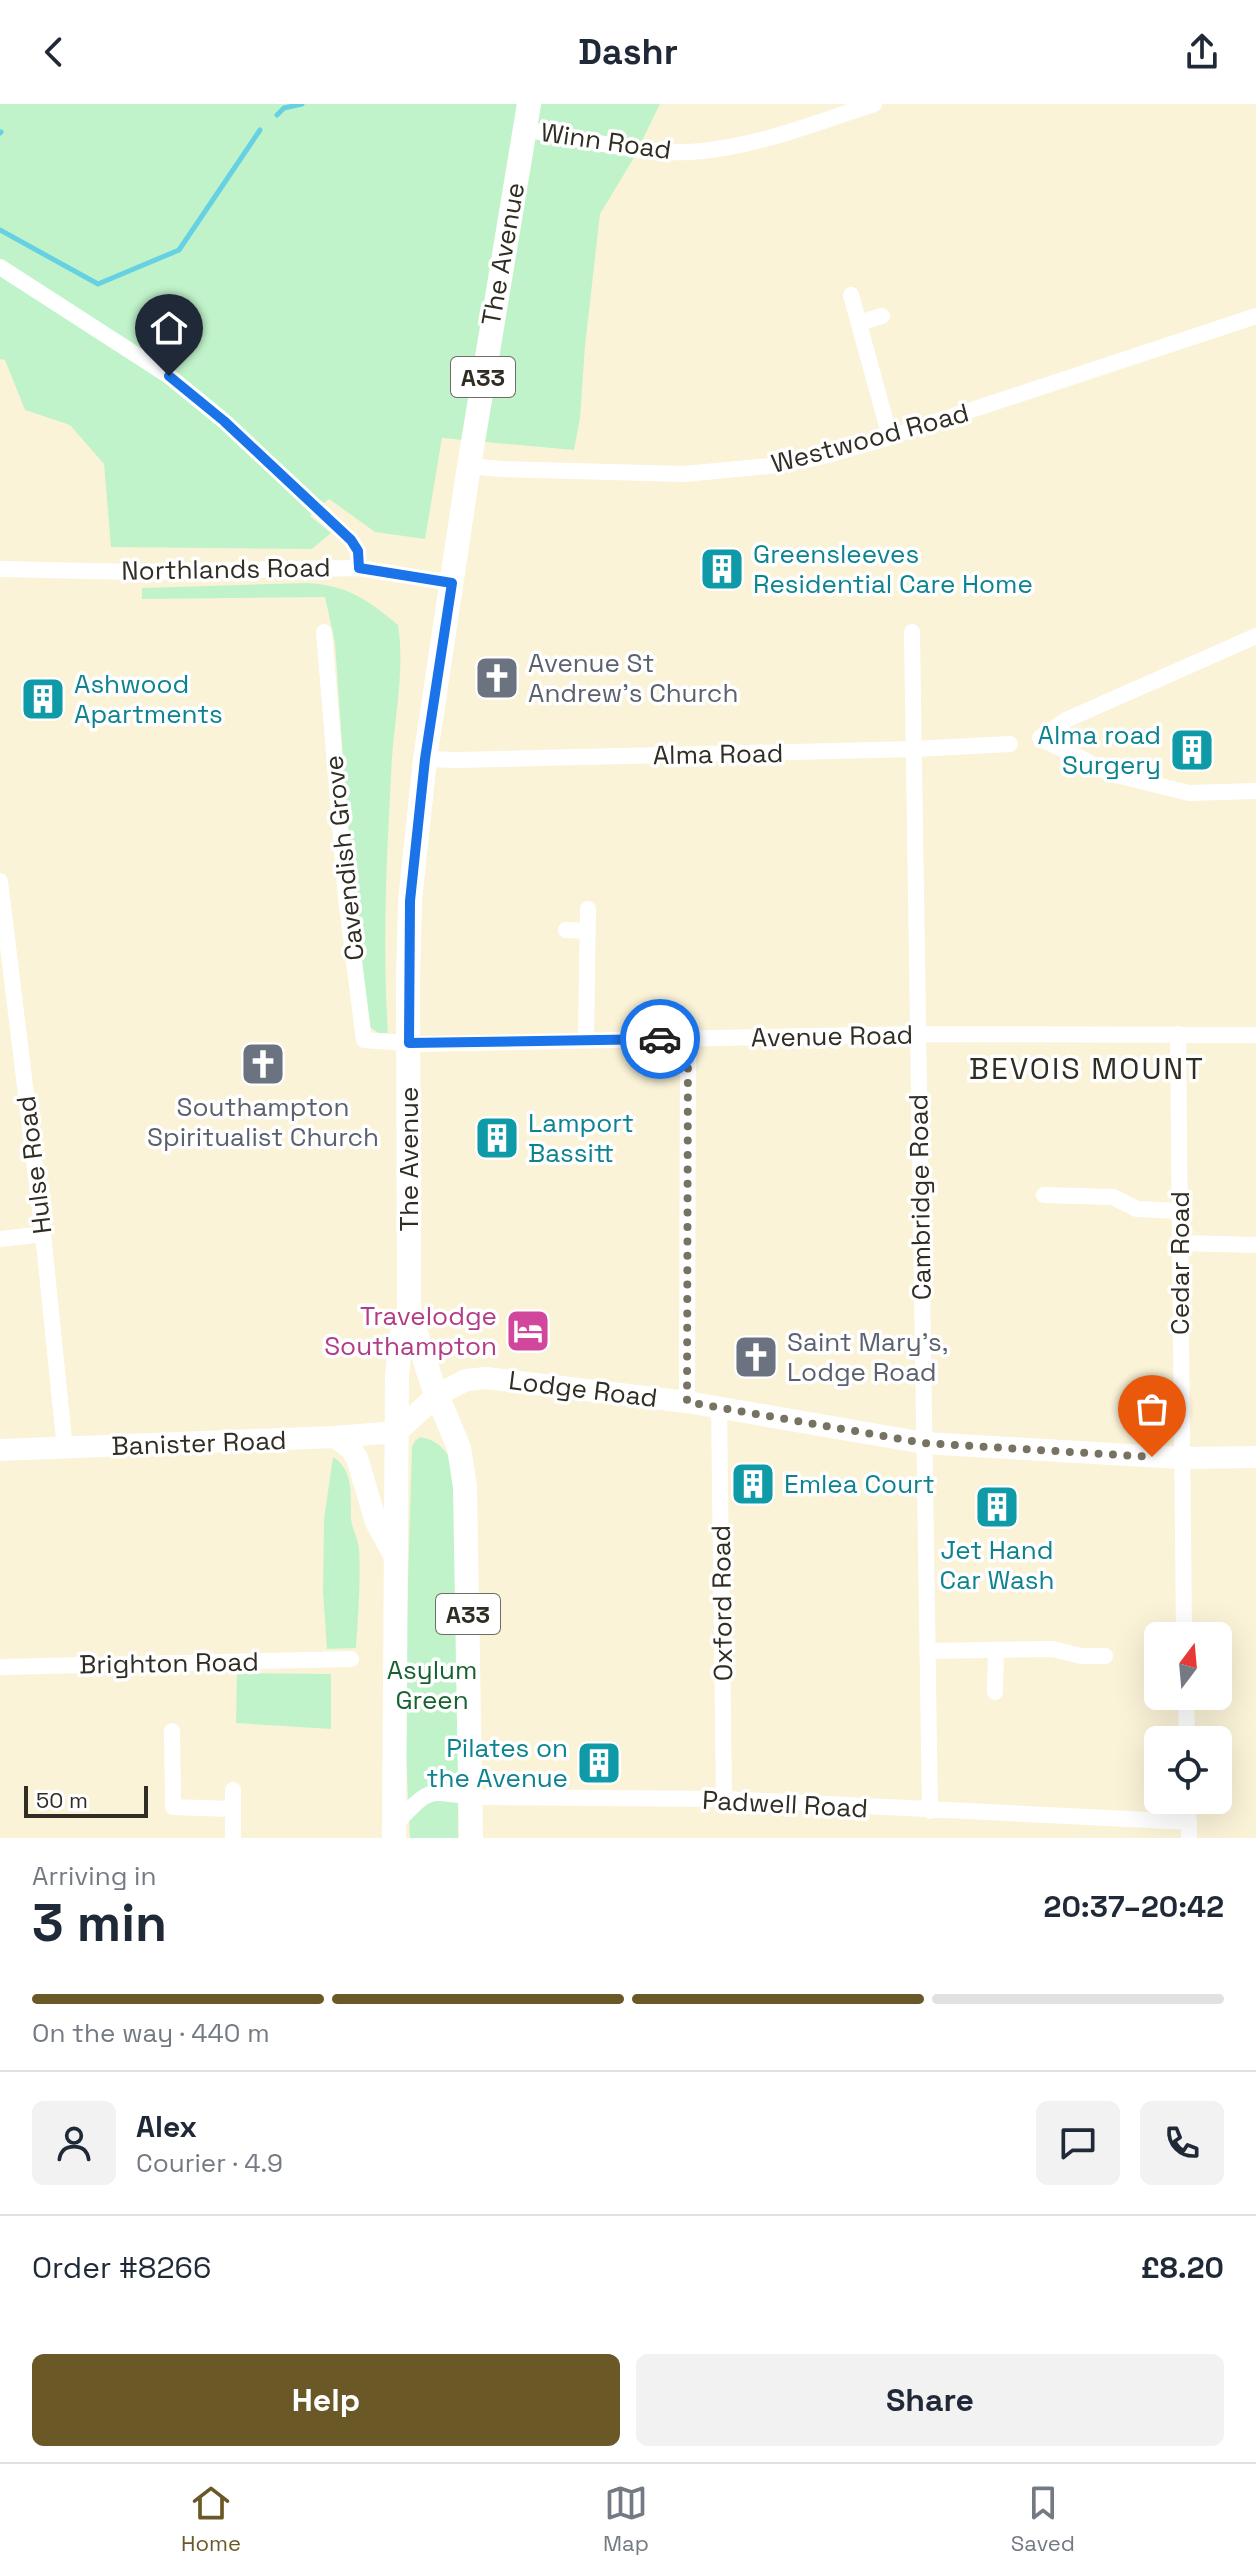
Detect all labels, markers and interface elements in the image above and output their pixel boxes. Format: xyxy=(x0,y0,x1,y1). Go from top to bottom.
text: Dashr xyxy=(578,29,678,75)
icon: back xyxy=(32,30,76,74)
icon: share xyxy=(1180,30,1224,74)
street label: Winn Road xyxy=(539,115,673,167)
street label: The Avenue xyxy=(474,180,532,328)
pin xyxy=(135,294,203,376)
icon: home xyxy=(147,306,191,350)
road number: A33 xyxy=(451,357,515,397)
street label: Westwood Road xyxy=(768,395,972,481)
place label: Greensleeves Residential Care Home xyxy=(753,537,1033,601)
building icon: Greensleeves Residential Care Home xyxy=(698,545,746,593)
street label: Northlands Road xyxy=(121,550,331,588)
place label: Avenue St Andrew's Church xyxy=(528,646,738,710)
church icon: Avenue St Andrew's Church xyxy=(473,654,521,702)
place label: Ashwood Apartments xyxy=(74,667,223,731)
building icon: Ashwood Apartments xyxy=(19,675,67,723)
place label: Alma road Surgery xyxy=(1038,718,1161,782)
building icon: Alma road Surgery xyxy=(1168,726,1216,774)
street label: Alma Road xyxy=(652,736,784,772)
street label: Cavendish Grove xyxy=(316,754,372,962)
courier xyxy=(620,999,700,1079)
icon: car xyxy=(638,1017,682,1061)
street label: Avenue Road xyxy=(751,1018,913,1054)
church icon: Southampton Spiritualist Church xyxy=(239,1040,287,1088)
district label: BEVOIS MOUNT xyxy=(969,1049,1205,1088)
street label: The Avenue xyxy=(392,1087,426,1231)
place label: Southampton Spiritualist Church xyxy=(147,1090,379,1154)
street label: Hulse Road xyxy=(9,1094,59,1236)
street label: Cambridge Road xyxy=(901,1094,939,1300)
place label: Lamport Bassitt xyxy=(528,1106,634,1170)
building icon: Lamport Bassitt xyxy=(473,1114,521,1162)
street label: Cedar Road xyxy=(1163,1191,1197,1335)
place label: Travelodge Southampton xyxy=(324,1299,497,1363)
hotel icon: Travelodge Southampton xyxy=(504,1307,552,1355)
place label: Saint Mary's, Lodge Road xyxy=(787,1325,948,1389)
church icon: Saint Mary's, Lodge Road xyxy=(732,1333,780,1381)
street label: Lodge Road xyxy=(507,1363,659,1415)
pin xyxy=(1118,1375,1186,1457)
icon: bag xyxy=(1130,1387,1174,1431)
street label: Banister Road xyxy=(111,1423,287,1463)
building icon: Emlea Court xyxy=(729,1460,777,1508)
place label: Emlea Court xyxy=(784,1467,935,1501)
building icon: Jet Hand Car Wash xyxy=(973,1483,1021,1531)
street label: Oxford Road xyxy=(704,1525,740,1681)
place label: Jet Hand Car Wash xyxy=(940,1533,1054,1597)
road number: A33 xyxy=(436,1594,500,1634)
north arrow xyxy=(1144,1622,1232,1710)
map controls xyxy=(1144,1622,1232,1814)
street label: Brighton Road xyxy=(79,1644,259,1682)
park label: Asylum Green xyxy=(387,1653,477,1717)
button: locate xyxy=(1144,1726,1232,1814)
place label: Pilates on the Avenue xyxy=(427,1731,568,1795)
building icon: Pilates on the Avenue xyxy=(575,1739,623,1787)
scale bar xyxy=(24,1782,148,1818)
street label: Padwell Road xyxy=(701,1783,869,1825)
text: 50 m xyxy=(36,1786,88,1814)
text: Arriving in xyxy=(32,1859,156,1893)
text: 20:37–20:42 xyxy=(1044,1887,1224,1926)
text: 3 min xyxy=(32,1890,167,1956)
text: On the way · 440 m xyxy=(32,2016,270,2050)
button: person xyxy=(32,2101,116,2185)
button: chat xyxy=(1036,2101,1120,2185)
button: phone xyxy=(1140,2101,1224,2185)
text: Alex xyxy=(136,2107,197,2146)
text: Courier · 4.9 xyxy=(136,2146,283,2180)
text: Order #8266 xyxy=(32,2248,211,2287)
text: £8.20 xyxy=(1141,2248,1224,2287)
button: Help xyxy=(32,2354,620,2446)
button: Share xyxy=(636,2354,1224,2446)
tab: Home xyxy=(181,2481,241,2557)
tab: Map xyxy=(603,2481,649,2557)
tab: Saved xyxy=(1011,2481,1075,2557)

